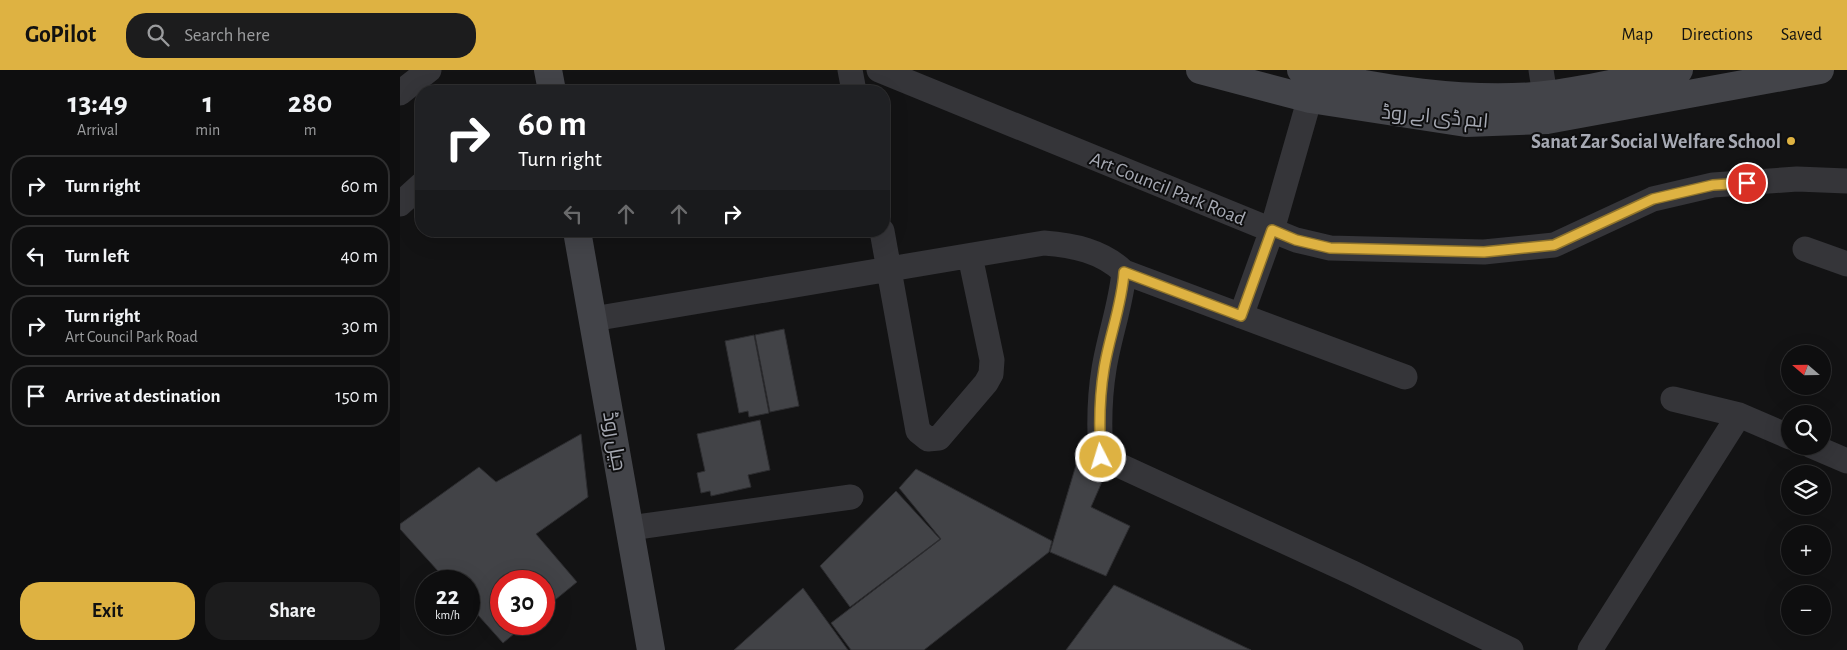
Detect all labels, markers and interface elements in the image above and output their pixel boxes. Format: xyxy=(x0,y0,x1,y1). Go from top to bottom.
search box xyxy=(126,13,476,58)
icon: search xyxy=(144,21,172,49)
text: GoPilot xyxy=(25,23,96,47)
text: Search here xyxy=(184,26,270,45)
text: Map xyxy=(1622,26,1653,44)
text: Directions xyxy=(1681,26,1753,44)
text: Saved xyxy=(1781,26,1822,44)
text: 13:49 xyxy=(68,88,128,118)
text: 1 xyxy=(202,88,213,118)
text: 280 xyxy=(288,88,332,118)
street label: ایم ڈی اے روڈ xyxy=(1380,102,1489,135)
icon: right xyxy=(435,105,500,170)
text: 60 m xyxy=(518,107,587,142)
text: Arrival xyxy=(77,122,118,138)
text: min xyxy=(195,122,220,138)
text: m xyxy=(304,122,317,138)
place label: Sanat Zar Social Welfare School xyxy=(1531,132,1781,152)
marker: Sanat Zar Social Welfare School xyxy=(1785,135,1797,147)
text: Turn right xyxy=(518,148,602,170)
street label: Art Council Park Road xyxy=(1087,149,1248,229)
pin xyxy=(1726,162,1768,204)
icon: arrive xyxy=(1733,169,1761,197)
icon: right xyxy=(22,172,50,200)
text: Turn right xyxy=(65,177,140,196)
text: 60 m xyxy=(341,177,378,196)
icon: left xyxy=(559,200,587,228)
icon: ahead xyxy=(612,200,640,228)
icon: ahead xyxy=(665,200,693,228)
icon: right xyxy=(718,200,746,228)
icon: left xyxy=(22,242,50,270)
text: Turn left xyxy=(65,247,129,266)
text: 40 m xyxy=(340,247,378,266)
text: Turn right xyxy=(65,307,140,326)
icon: right xyxy=(22,312,50,340)
text: 30 m xyxy=(342,317,378,336)
text: Art Council Park Road xyxy=(65,329,198,345)
north arrow xyxy=(1781,345,1831,395)
map controls xyxy=(1781,345,1831,635)
icon: arrive xyxy=(22,382,50,410)
text: Arrive at destination xyxy=(65,387,221,406)
text: 150 m xyxy=(335,387,378,406)
button: search xyxy=(1781,405,1831,455)
street label: جیل روڈ xyxy=(597,410,629,473)
position arrow xyxy=(1074,430,1126,482)
button: layers xyxy=(1781,465,1831,515)
button: + xyxy=(1781,525,1831,575)
speed limit sign: 30 xyxy=(490,570,555,635)
button: Exit xyxy=(20,582,195,640)
button: Share xyxy=(205,582,380,640)
text: 22 xyxy=(436,584,459,609)
button: − xyxy=(1781,585,1831,635)
text: km/h xyxy=(435,609,460,621)

